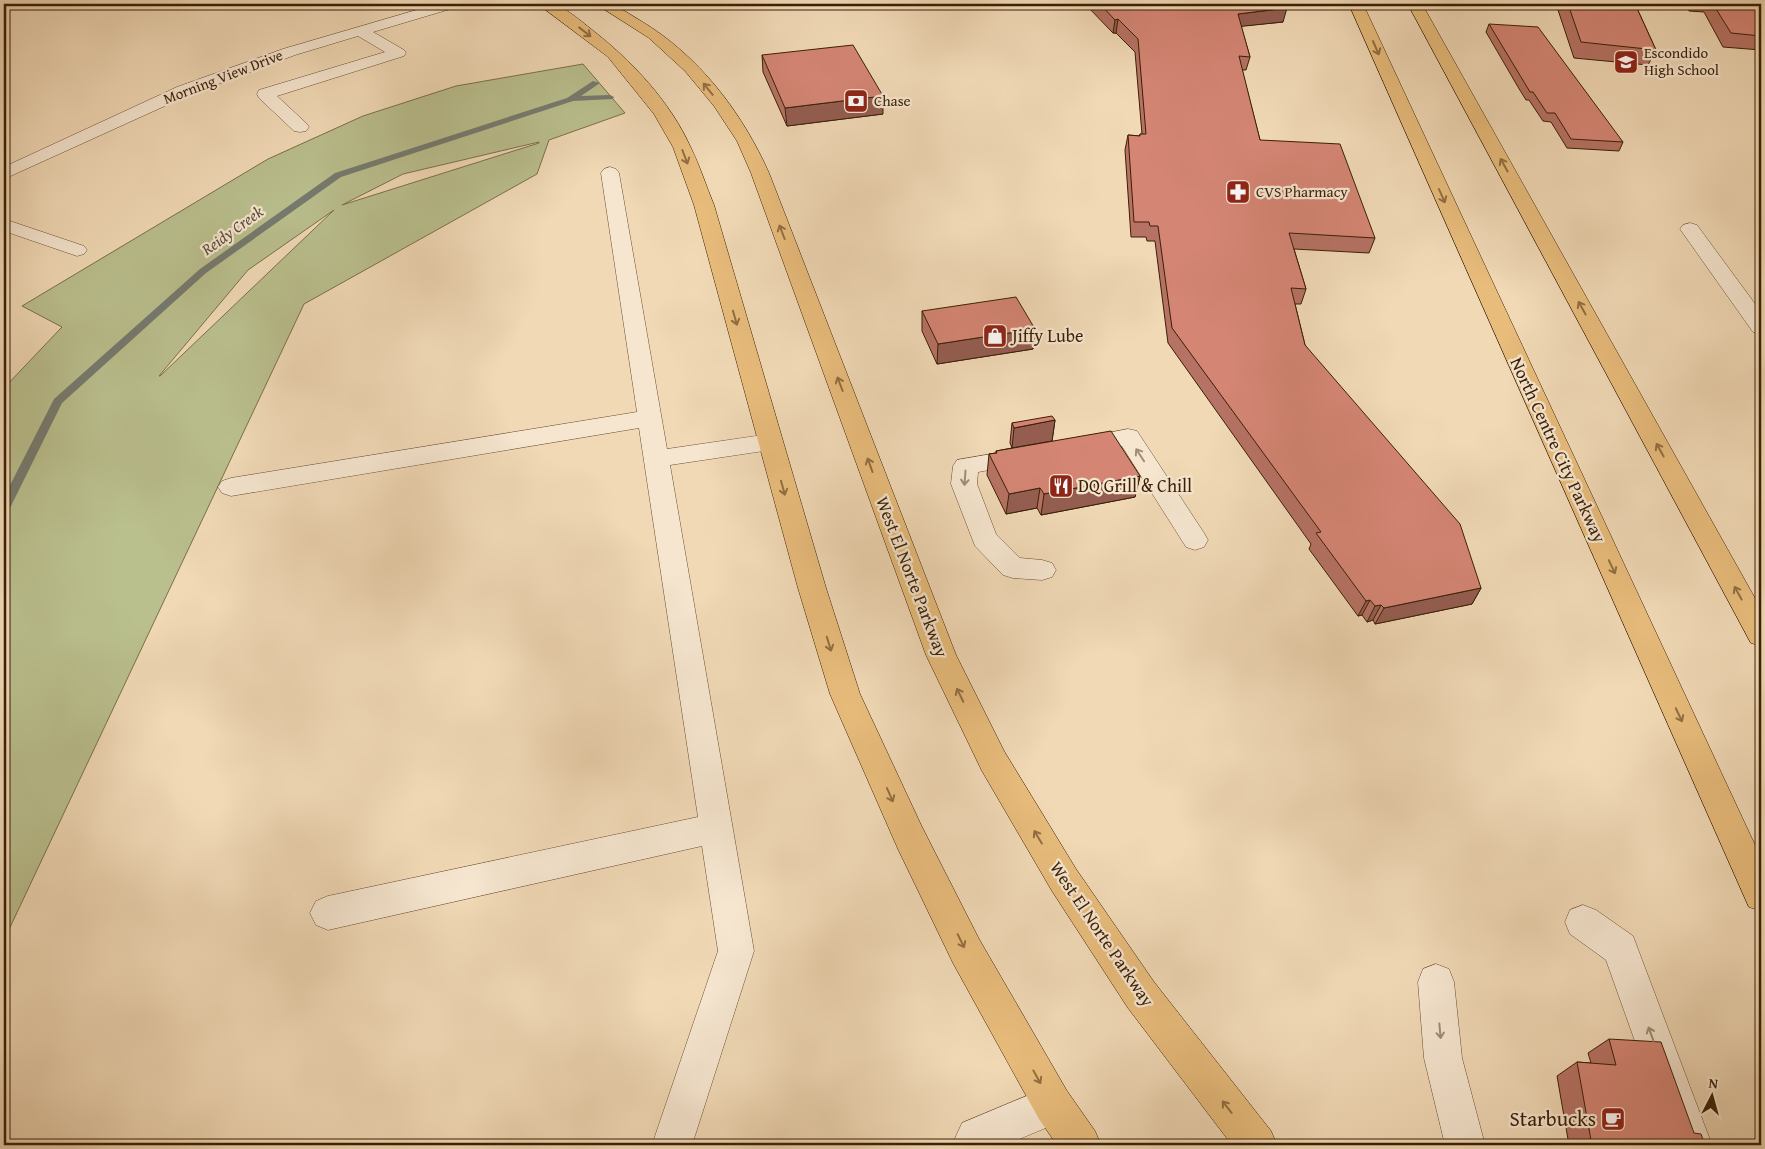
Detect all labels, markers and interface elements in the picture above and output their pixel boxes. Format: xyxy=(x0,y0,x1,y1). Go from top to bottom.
one-way arrow xyxy=(578,26,591,37)
one-way arrow xyxy=(1371,40,1381,55)
place label: Escondido High School xyxy=(1644,42,1719,80)
street label: Morning View Drive xyxy=(160,44,286,109)
school or university icon: Escondido High School xyxy=(1613,49,1639,75)
one-way arrow xyxy=(702,82,713,95)
bank icon: Chase xyxy=(843,88,869,114)
place label: Chase xyxy=(874,90,911,111)
one-way arrow xyxy=(681,149,690,164)
one-way arrow xyxy=(1499,158,1508,173)
pharmacy icon: CVS Pharmacy xyxy=(1225,179,1251,205)
place label: CVS Pharmacy xyxy=(1256,181,1348,202)
one-way arrow xyxy=(1438,188,1448,203)
water label: Reidy Creek xyxy=(195,199,268,261)
one-way arrow xyxy=(777,224,786,240)
one-way arrow xyxy=(1577,300,1587,315)
one-way arrow xyxy=(731,309,740,325)
place label: Jiffy Lube xyxy=(1010,322,1083,349)
shop icon: Jiffy Lube xyxy=(982,323,1008,349)
street label: North Centre City Parkway xyxy=(1504,353,1613,547)
one-way arrow xyxy=(835,376,844,392)
one-way arrow xyxy=(1655,443,1664,458)
one-way arrow xyxy=(1135,448,1145,462)
one-way arrow xyxy=(865,458,874,473)
one-way arrow xyxy=(960,469,970,485)
place label: DQ Grill & Chill xyxy=(1078,472,1192,499)
restaurant icon: DQ Grill & Chill xyxy=(1048,473,1074,499)
one-way arrow xyxy=(779,480,789,496)
street label: West El Norte Parkway xyxy=(869,492,956,661)
one-way arrow xyxy=(1607,559,1617,574)
one-way arrow xyxy=(1733,585,1743,600)
one-way arrow xyxy=(825,636,835,652)
one-way arrow xyxy=(955,687,965,702)
one-way arrow xyxy=(1675,707,1684,722)
one-way arrow xyxy=(886,787,896,802)
one-way arrow xyxy=(1033,830,1043,844)
street label: West El Norte Parkway xyxy=(1044,855,1161,1012)
one-way arrow xyxy=(957,933,966,948)
one-way arrow xyxy=(1435,1023,1445,1039)
one-way arrow xyxy=(1646,1026,1655,1042)
one-way arrow xyxy=(1032,1069,1042,1084)
north arrow xyxy=(1688,1072,1738,1122)
text: N xyxy=(1708,1073,1720,1094)
one-way arrow xyxy=(1222,1101,1233,1114)
place label: Starbucks xyxy=(1510,1103,1596,1134)
cafe icon: Starbucks xyxy=(1600,1106,1626,1132)

